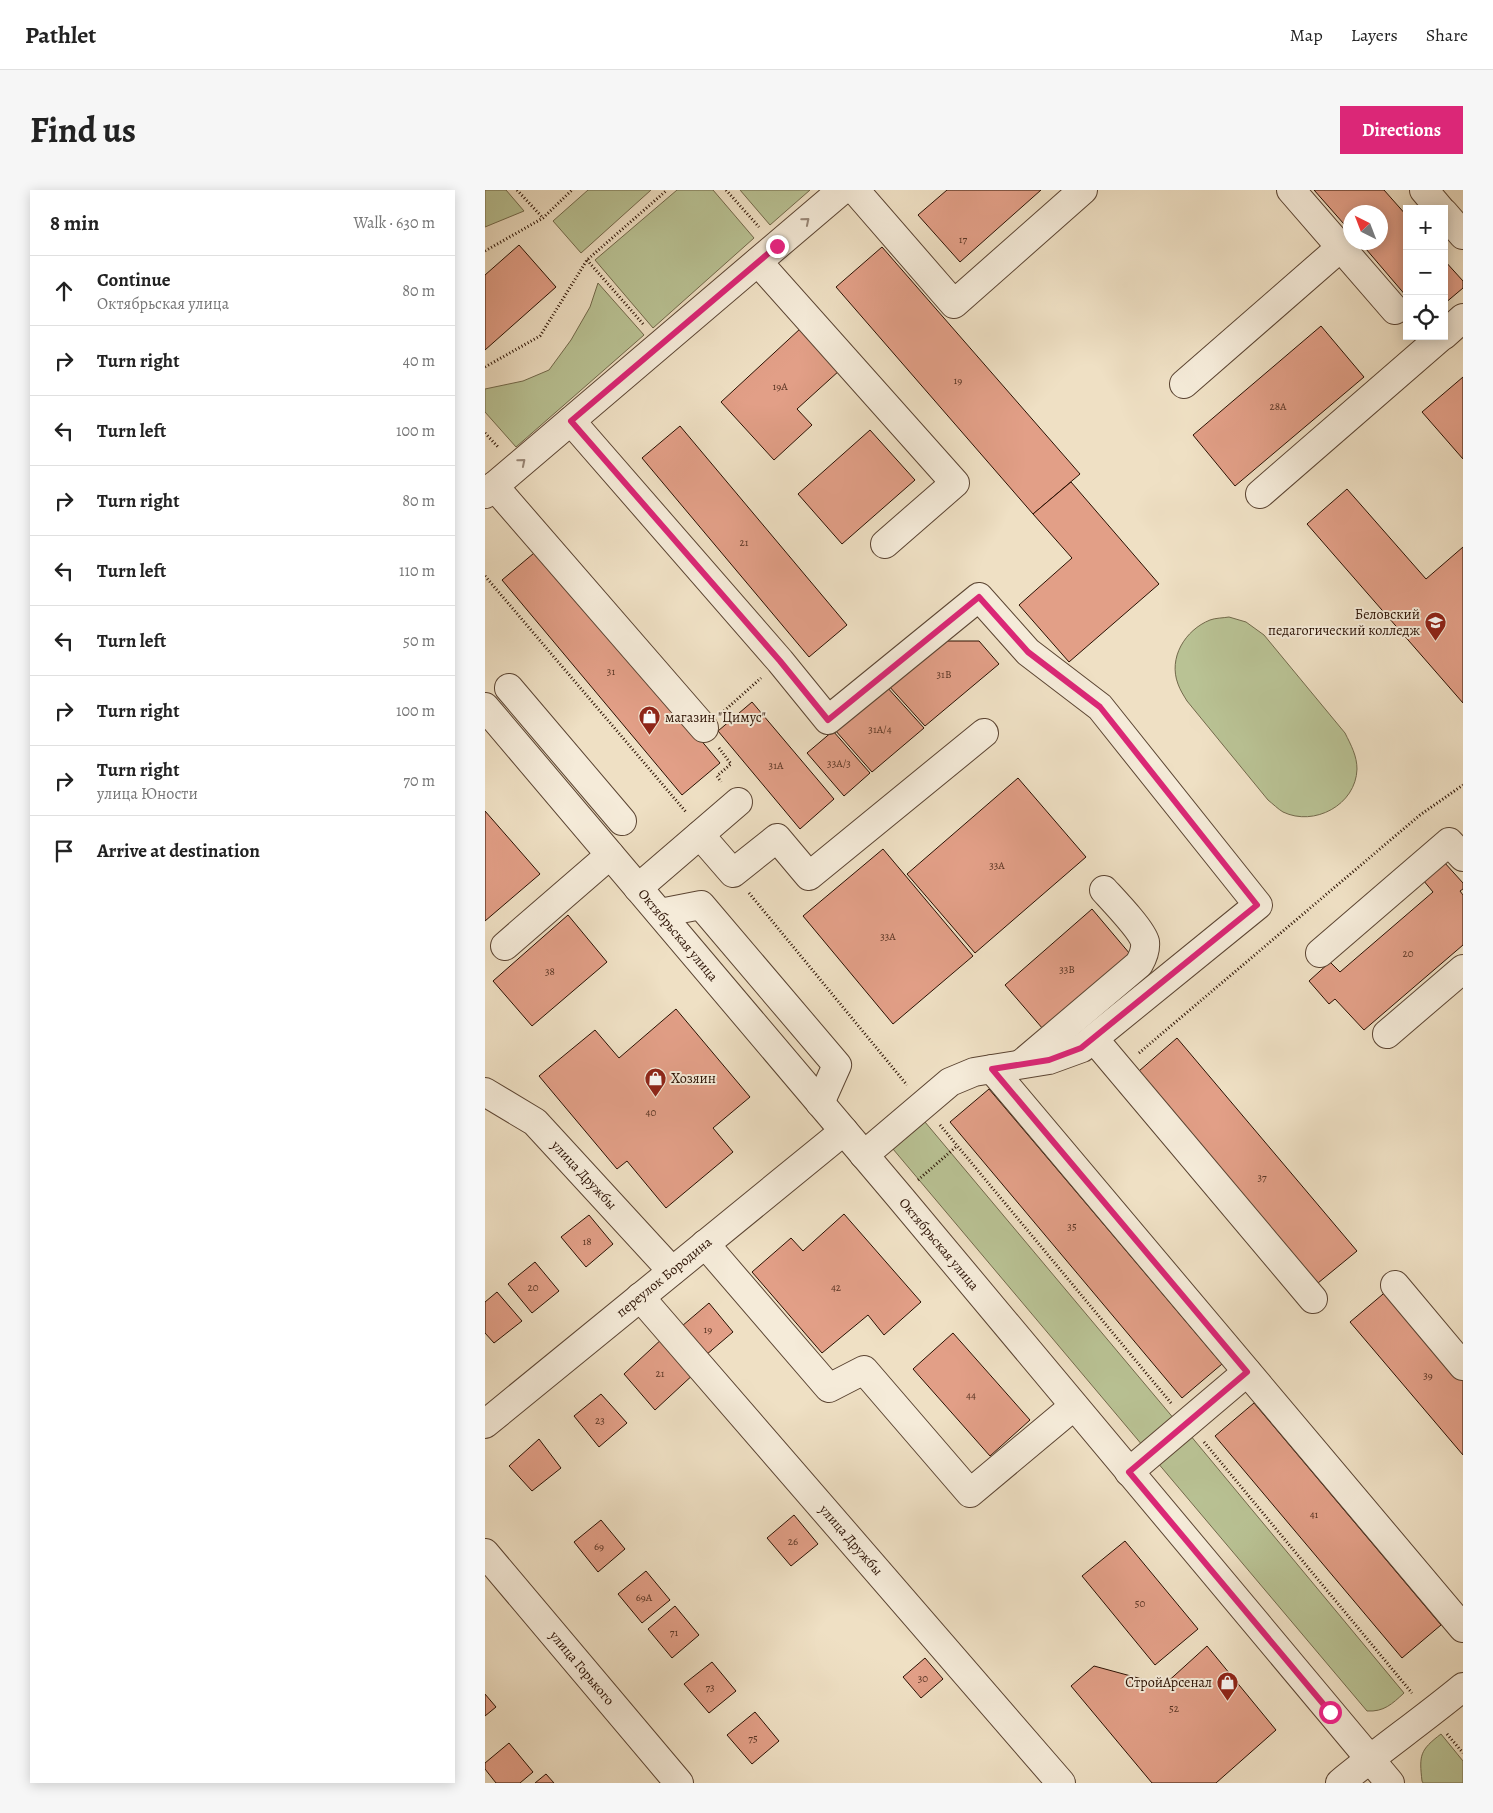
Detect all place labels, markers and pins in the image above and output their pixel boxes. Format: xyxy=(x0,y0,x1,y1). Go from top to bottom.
place label: Беловский педагогический колледж xyxy=(1268,605,1420,640)
school or university icon: Беловский педагогический колледж xyxy=(1424,610,1448,641)
shop icon: магазин "Цимус" xyxy=(637,705,661,736)
place label: магазин "Цимус" xyxy=(665,708,766,727)
shop icon: Хозяин xyxy=(643,1066,667,1097)
place label: Хозяин xyxy=(671,1069,716,1088)
shop icon: СтройАрсенал xyxy=(1216,1670,1240,1701)
place label: СтройАрсенал xyxy=(1125,1673,1212,1692)

